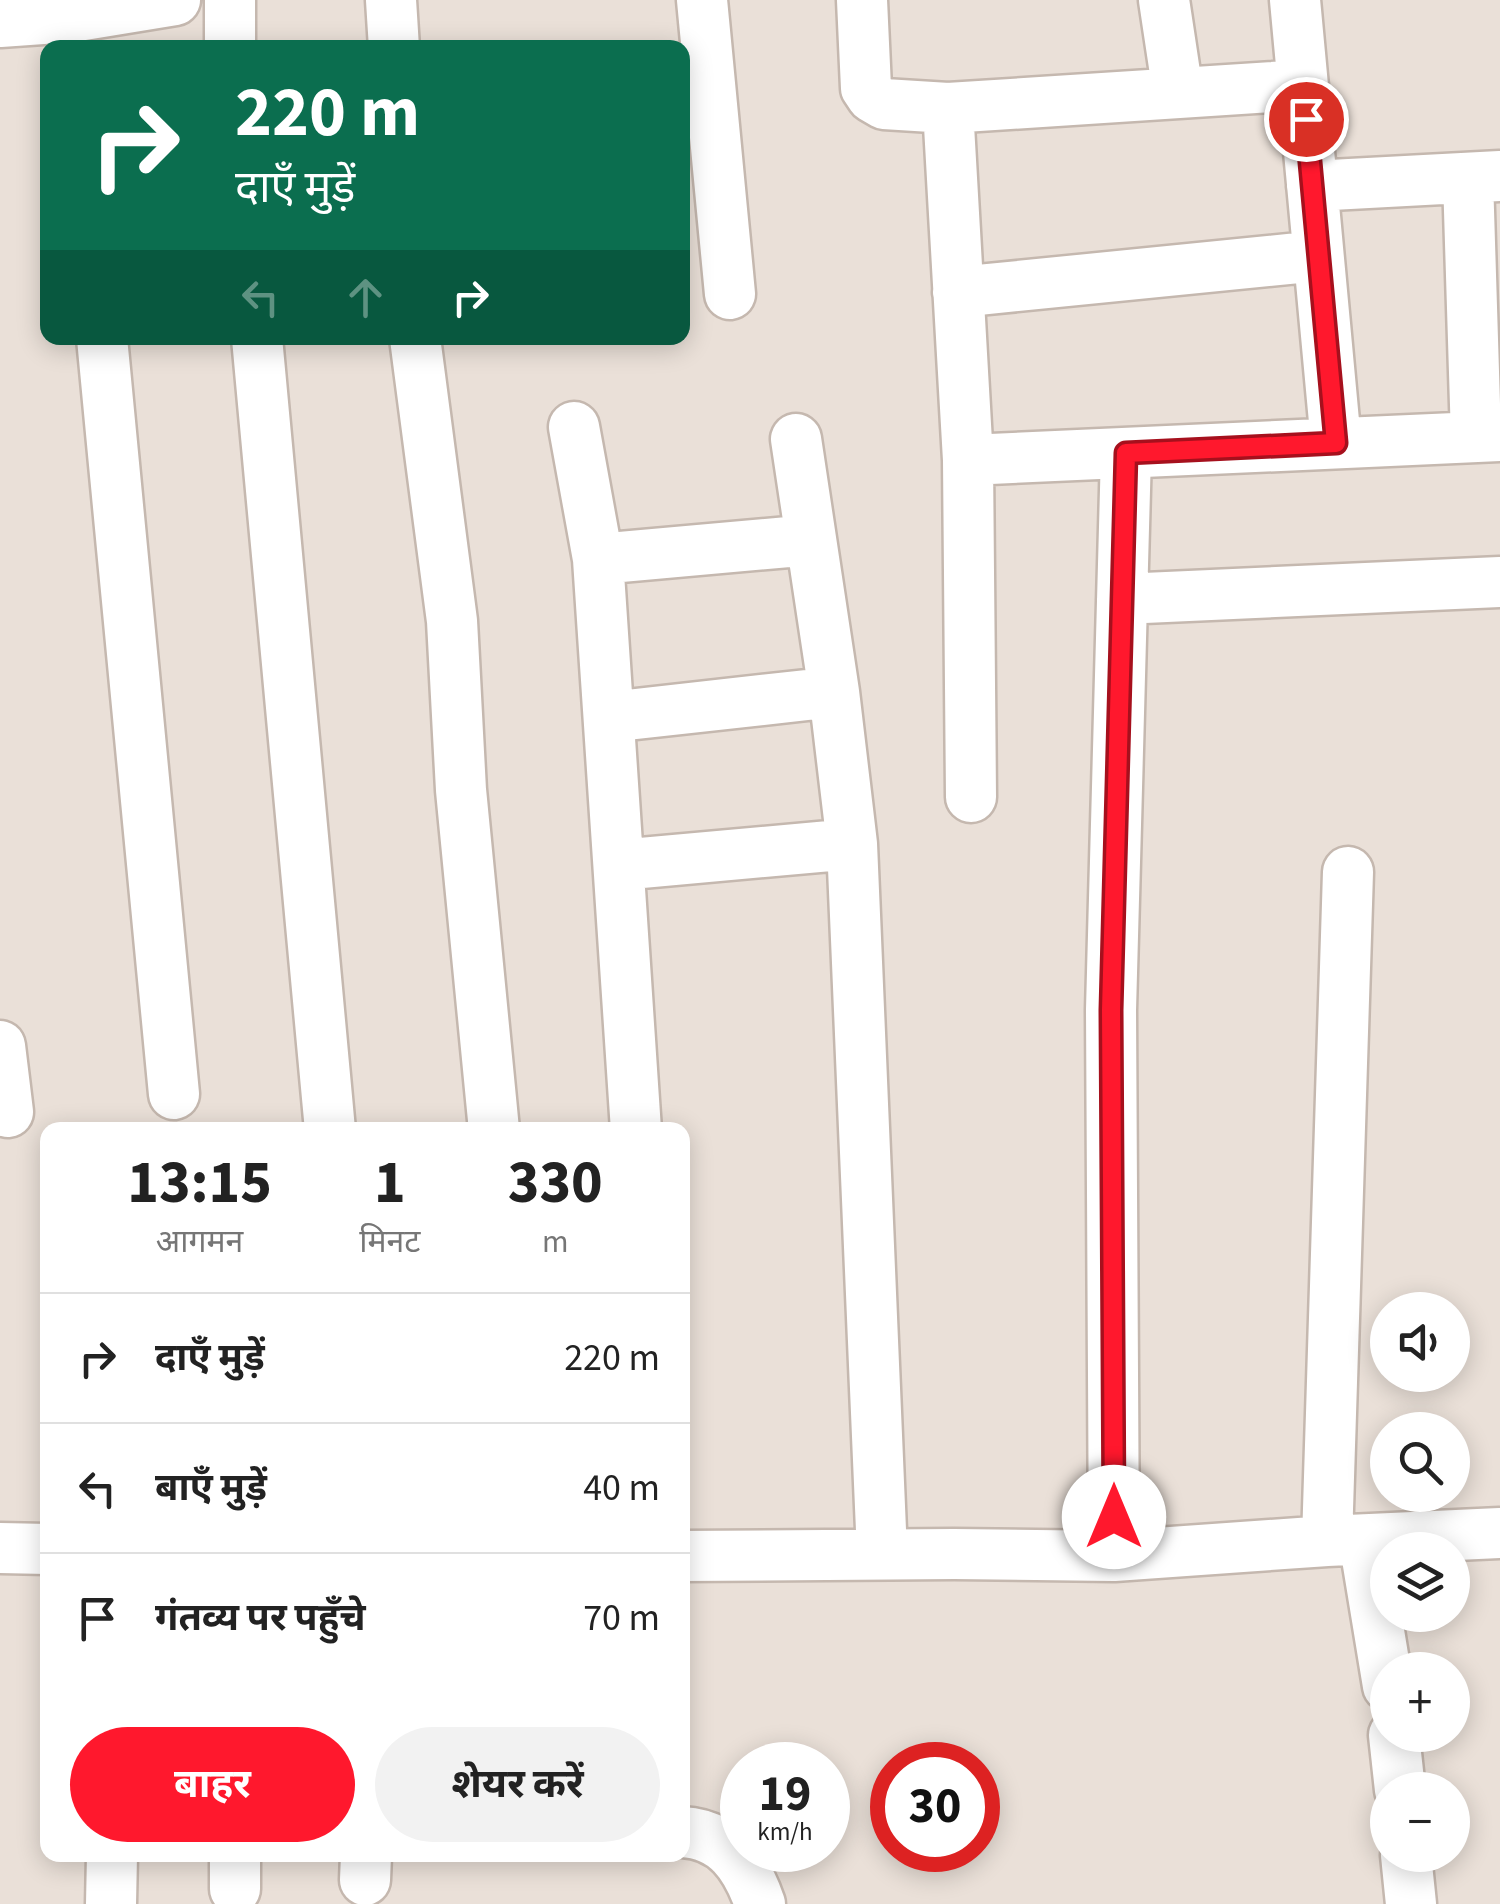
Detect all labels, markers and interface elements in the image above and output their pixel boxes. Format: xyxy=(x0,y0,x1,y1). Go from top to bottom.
text: 220 m xyxy=(235,63,420,163)
pin xyxy=(1264,77,1349,162)
icon: right xyxy=(70,80,200,210)
icon: arrive xyxy=(1279,92,1334,147)
text: दाएँ मुड़ें xyxy=(235,156,355,220)
icon: left xyxy=(233,270,288,325)
icon: ahead xyxy=(338,270,393,325)
icon: right xyxy=(443,270,498,325)
text: 13:15 xyxy=(127,1141,272,1226)
text: 1 xyxy=(374,1141,406,1226)
text: 330 xyxy=(508,1141,603,1226)
text: आगमन xyxy=(156,1219,243,1265)
text: मिनट xyxy=(359,1219,420,1265)
text: m xyxy=(542,1219,568,1265)
map controls xyxy=(1370,1292,1470,1872)
button: sound xyxy=(1370,1292,1470,1392)
icon: right xyxy=(70,1331,125,1386)
text: दाएँ मुड़ें xyxy=(155,1331,265,1385)
text: 220 m xyxy=(564,1331,660,1385)
button: search xyxy=(1370,1412,1470,1512)
icon: left xyxy=(70,1461,125,1516)
text: बाएँ मुड़ें xyxy=(155,1461,267,1515)
text: 40 m xyxy=(583,1461,660,1515)
position arrow xyxy=(1062,1465,1166,1569)
button: layers xyxy=(1370,1532,1470,1632)
icon: arrive xyxy=(70,1591,125,1646)
text: गंतव्य पर पहुँचे xyxy=(155,1591,366,1645)
text: 70 m xyxy=(583,1591,660,1645)
button: + xyxy=(1370,1652,1470,1752)
button: बाहर xyxy=(70,1727,355,1842)
button: शेयर करें xyxy=(375,1727,660,1842)
speed limit sign: 30 xyxy=(870,1742,1000,1872)
text: 19 xyxy=(759,1759,811,1830)
button: − xyxy=(1370,1772,1470,1872)
text: km/h xyxy=(757,1814,813,1850)

